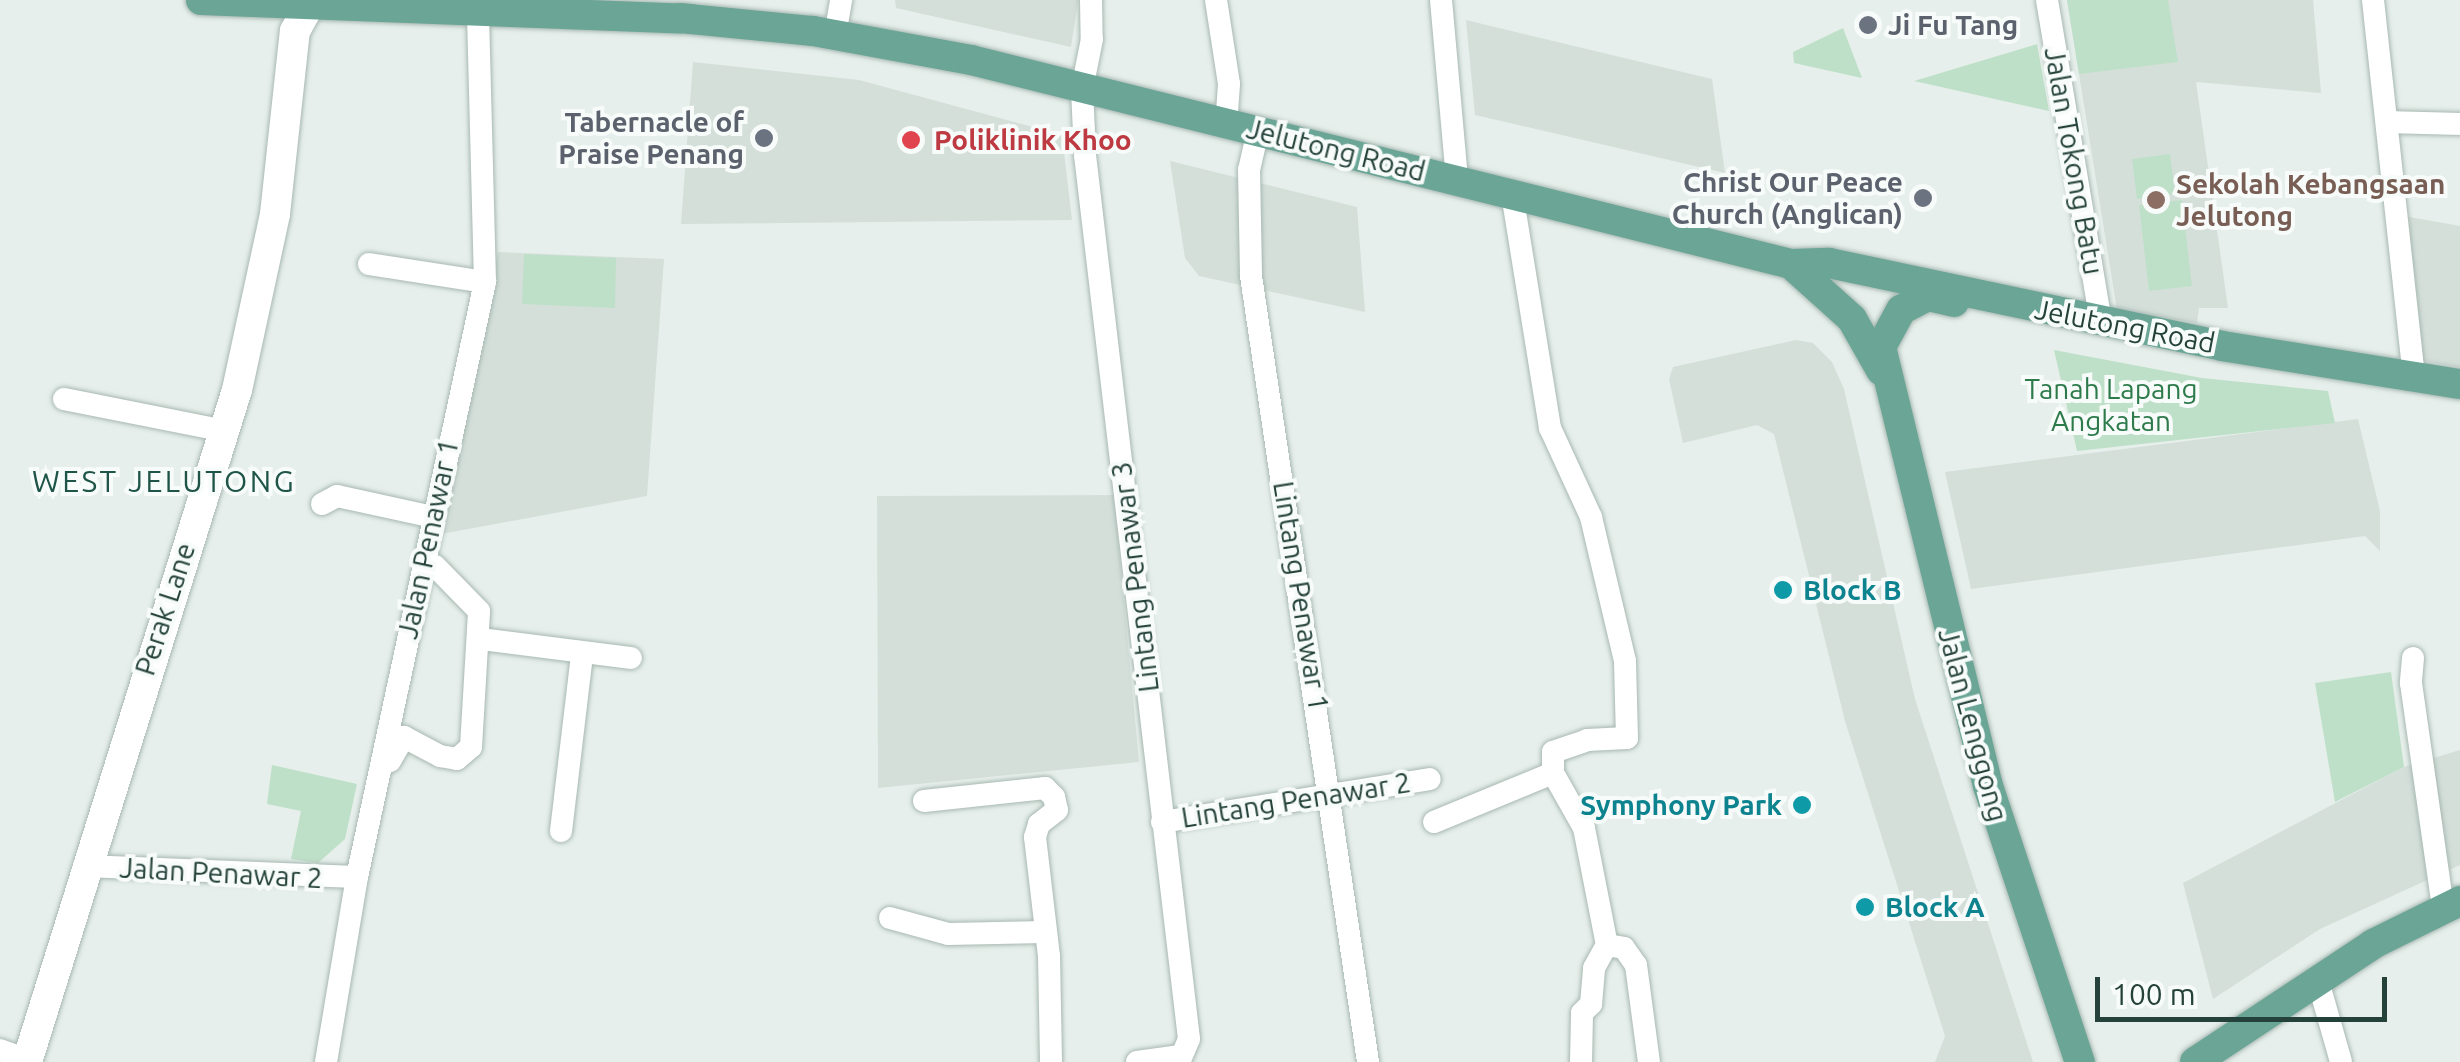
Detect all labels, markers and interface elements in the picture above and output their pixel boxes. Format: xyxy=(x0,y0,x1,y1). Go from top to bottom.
place label: Ji Fu Tang xyxy=(1888,8,2018,42)
marker: Ji Fu Tang xyxy=(1857,14,1879,36)
street label: Jalan Tokong Batu xyxy=(2037,45,2111,277)
place label: Tabernacle of Praise Penang xyxy=(558,105,744,171)
street label: Jelutong Road xyxy=(1243,112,1429,188)
place label: Poliklinik Khoo xyxy=(934,123,1132,157)
marker: Tabernacle of Praise Penang xyxy=(753,127,775,149)
marker: Poliklinik Khoo xyxy=(898,127,924,153)
place label: Christ Our Peace Church (Anglican) xyxy=(1672,165,1903,231)
place label: Sekolah Kebangsaan Jelutong xyxy=(2176,167,2445,233)
marker: Christ Our Peace Church (Anglican) xyxy=(1912,187,1934,209)
marker: Sekolah Kebangsaan Jelutong xyxy=(2145,189,2167,211)
street label: Jelutong Road xyxy=(2032,292,2218,360)
park label: Tanah Lapang Angkatan xyxy=(2024,372,2198,438)
street label: Jalan Penawar 1 xyxy=(390,436,466,642)
street label: Lintang Penawar 3 xyxy=(1104,460,1166,694)
district label: WEST JELUTONG xyxy=(32,463,296,499)
street label: Lintang Penawar 1 xyxy=(1266,479,1336,713)
street label: Perak Lane xyxy=(128,539,202,679)
place label: Block B xyxy=(1803,573,1902,607)
marker: Block B xyxy=(1772,579,1794,601)
street label: Jalan Lenggong xyxy=(1931,625,2015,825)
street label: Lintang Penawar 2 xyxy=(1179,765,1413,835)
place label: Symphony Park xyxy=(1580,788,1782,822)
marker: Symphony Park xyxy=(1791,794,1813,816)
street label: Jalan Penawar 2 xyxy=(119,851,323,895)
place label: Block A xyxy=(1885,890,1985,924)
marker: Block A xyxy=(1854,896,1876,918)
scale bar xyxy=(2100,957,2392,1019)
text: 100 m xyxy=(2112,977,2196,1011)

